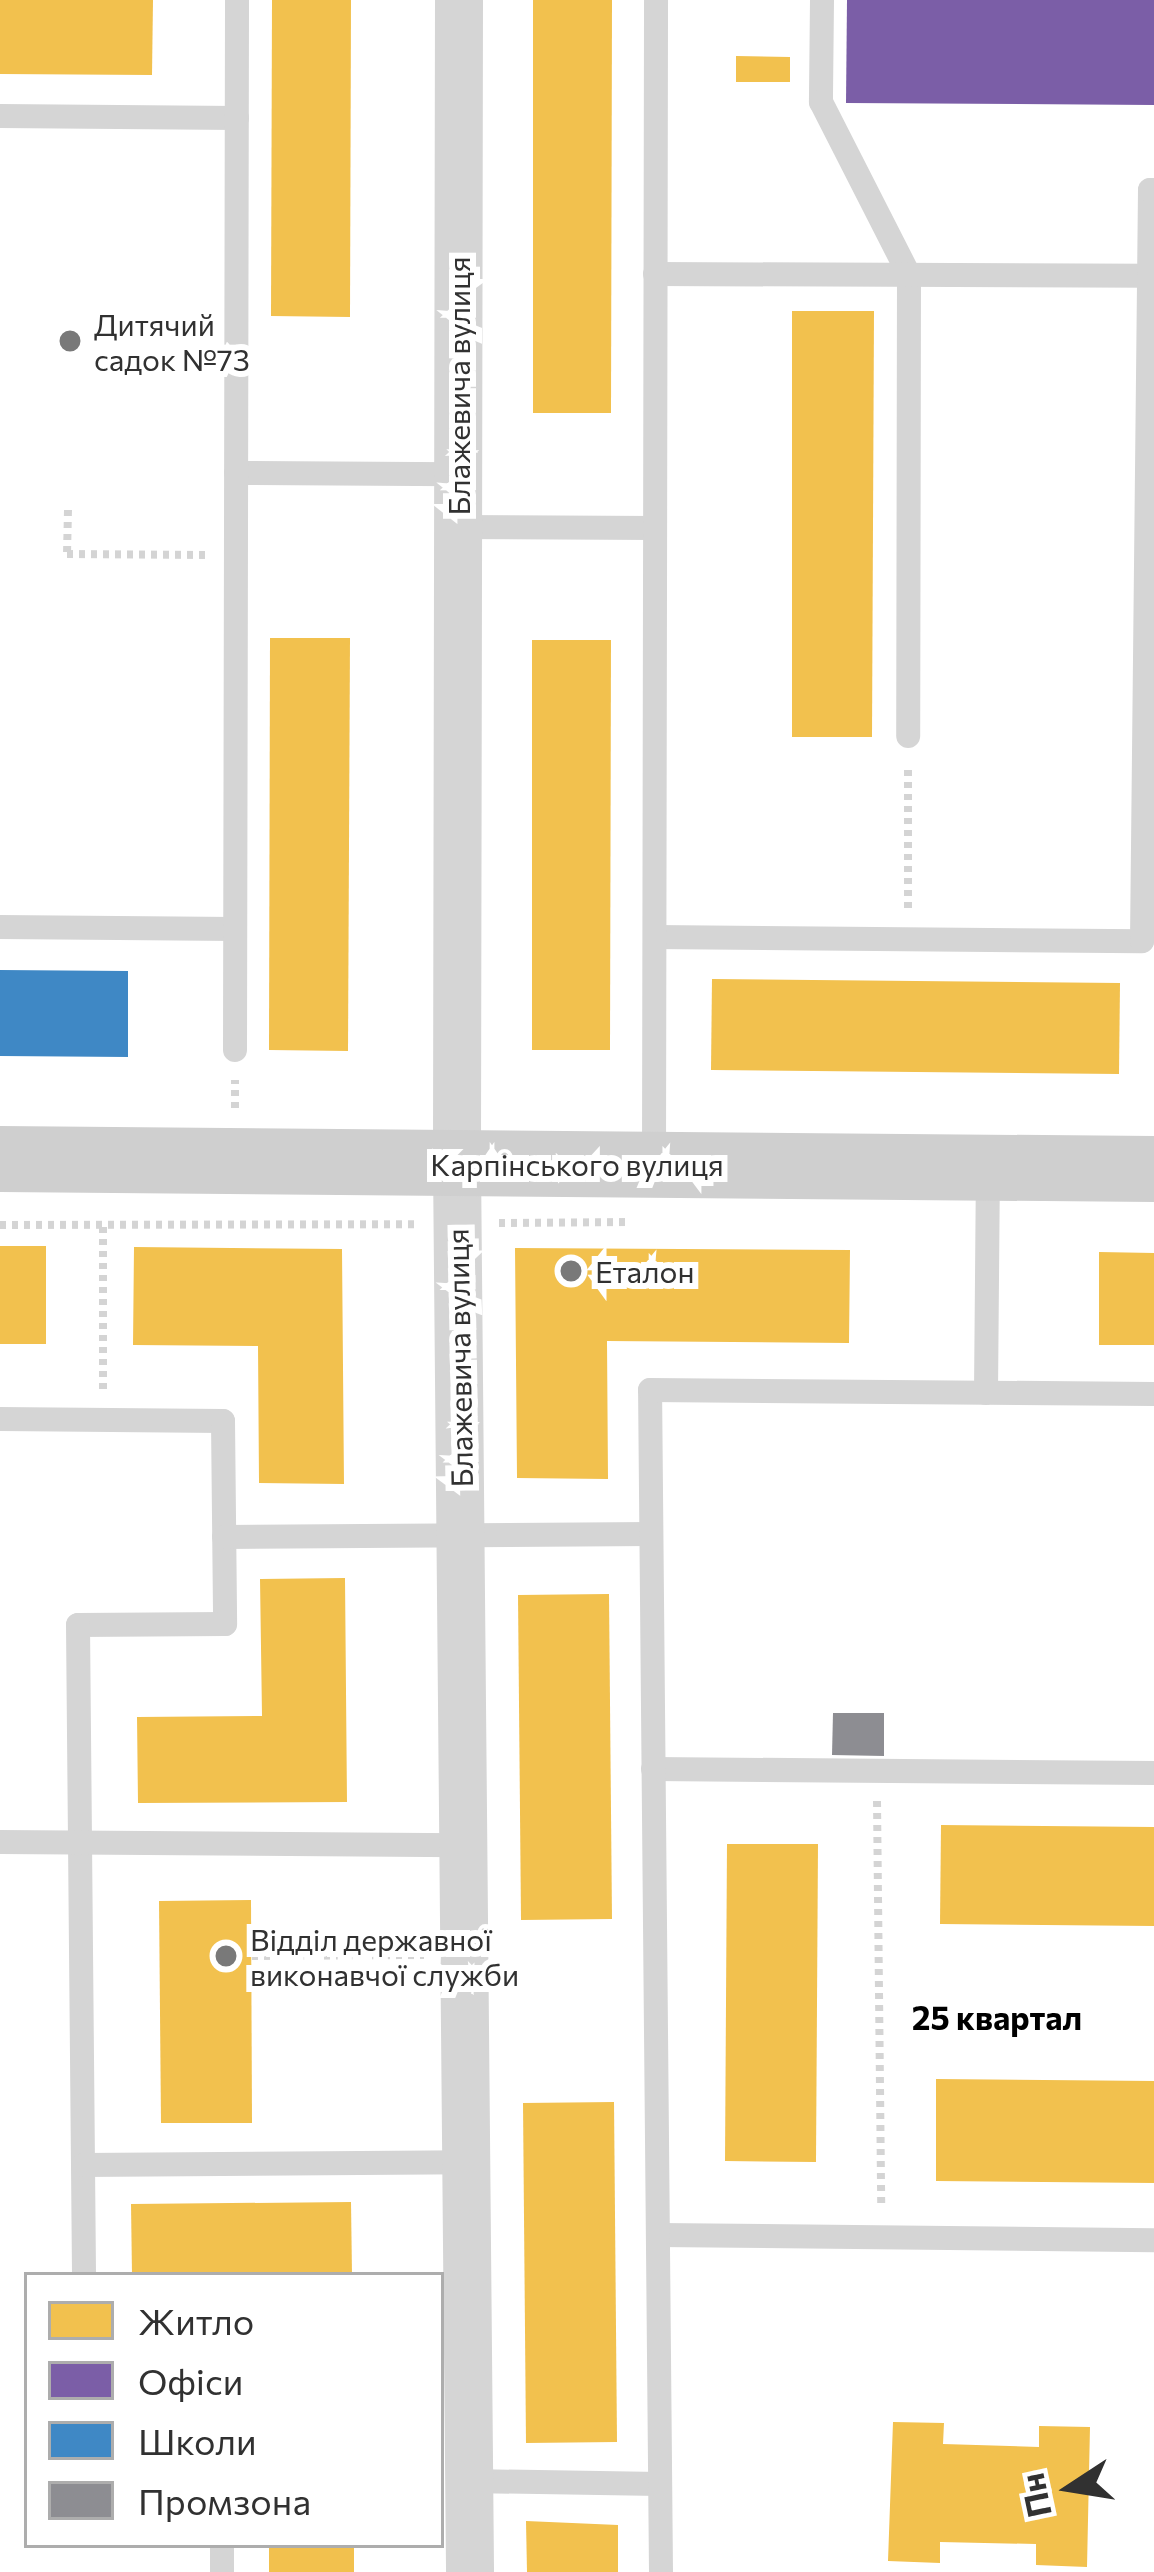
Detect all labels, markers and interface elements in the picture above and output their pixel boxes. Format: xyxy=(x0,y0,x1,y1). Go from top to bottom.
street label: Блажевича вулиця xyxy=(440,256,476,516)
place label: Дитячий садок №73 xyxy=(94,306,250,376)
marker: Дитячий садок №73 xyxy=(57,328,83,354)
street label: Карпінського вулиця xyxy=(430,1146,724,1182)
street label: Блажевича вулиця xyxy=(439,1228,479,1488)
place label: Еталон xyxy=(595,1253,695,1289)
marker: Еталон xyxy=(558,1258,584,1284)
place label: Відділ державної виконавчої служби xyxy=(250,1921,519,1992)
marker: Відділ державної виконавчої служби xyxy=(213,1943,239,1969)
district label: 25 квартал xyxy=(912,1997,1082,2037)
legend xyxy=(24,2272,444,2548)
text: Житло xyxy=(138,2298,254,2342)
text: Офіси xyxy=(138,2358,244,2402)
text: Школи xyxy=(138,2418,257,2462)
north arrow xyxy=(1010,2428,1130,2548)
text: Пн xyxy=(1010,2470,1059,2521)
text: Промзона xyxy=(138,2478,311,2522)

